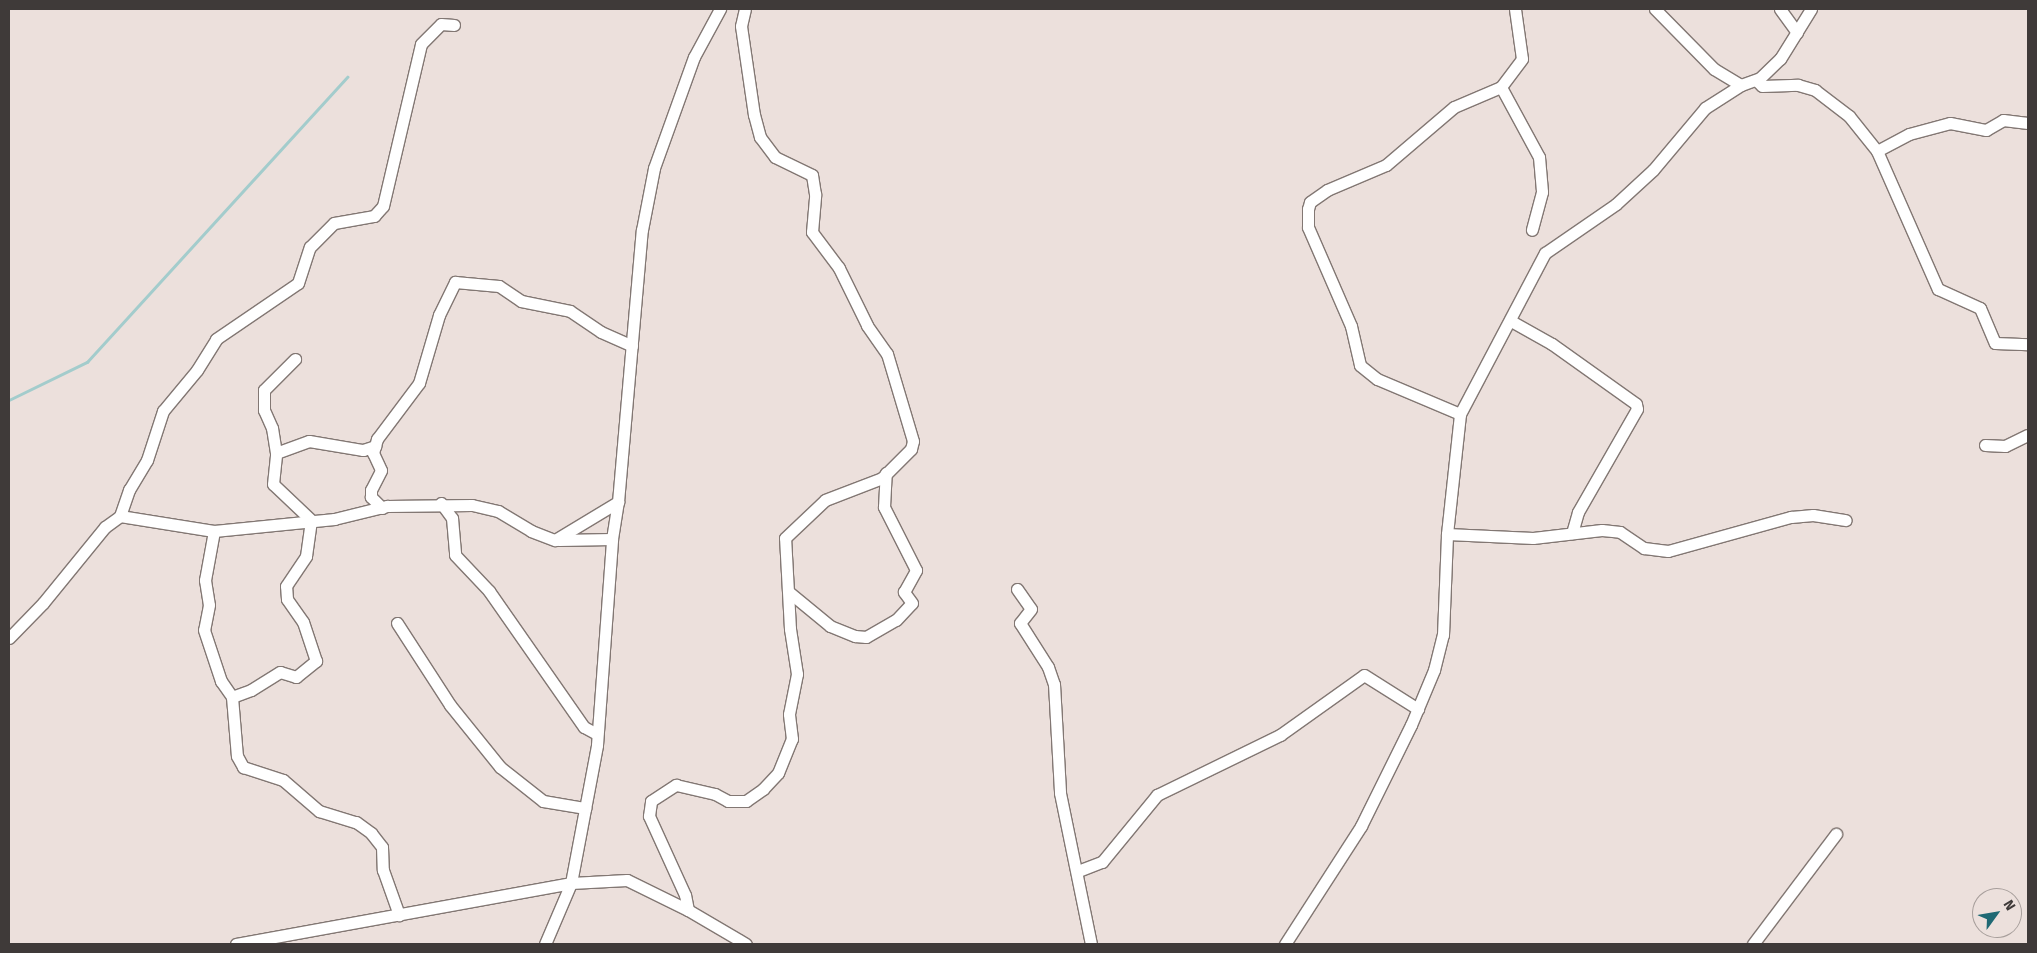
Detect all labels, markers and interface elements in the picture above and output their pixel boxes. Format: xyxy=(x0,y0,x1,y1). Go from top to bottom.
north arrow xyxy=(1972,888,2022,938)
text: N xyxy=(2000,897,2019,914)

